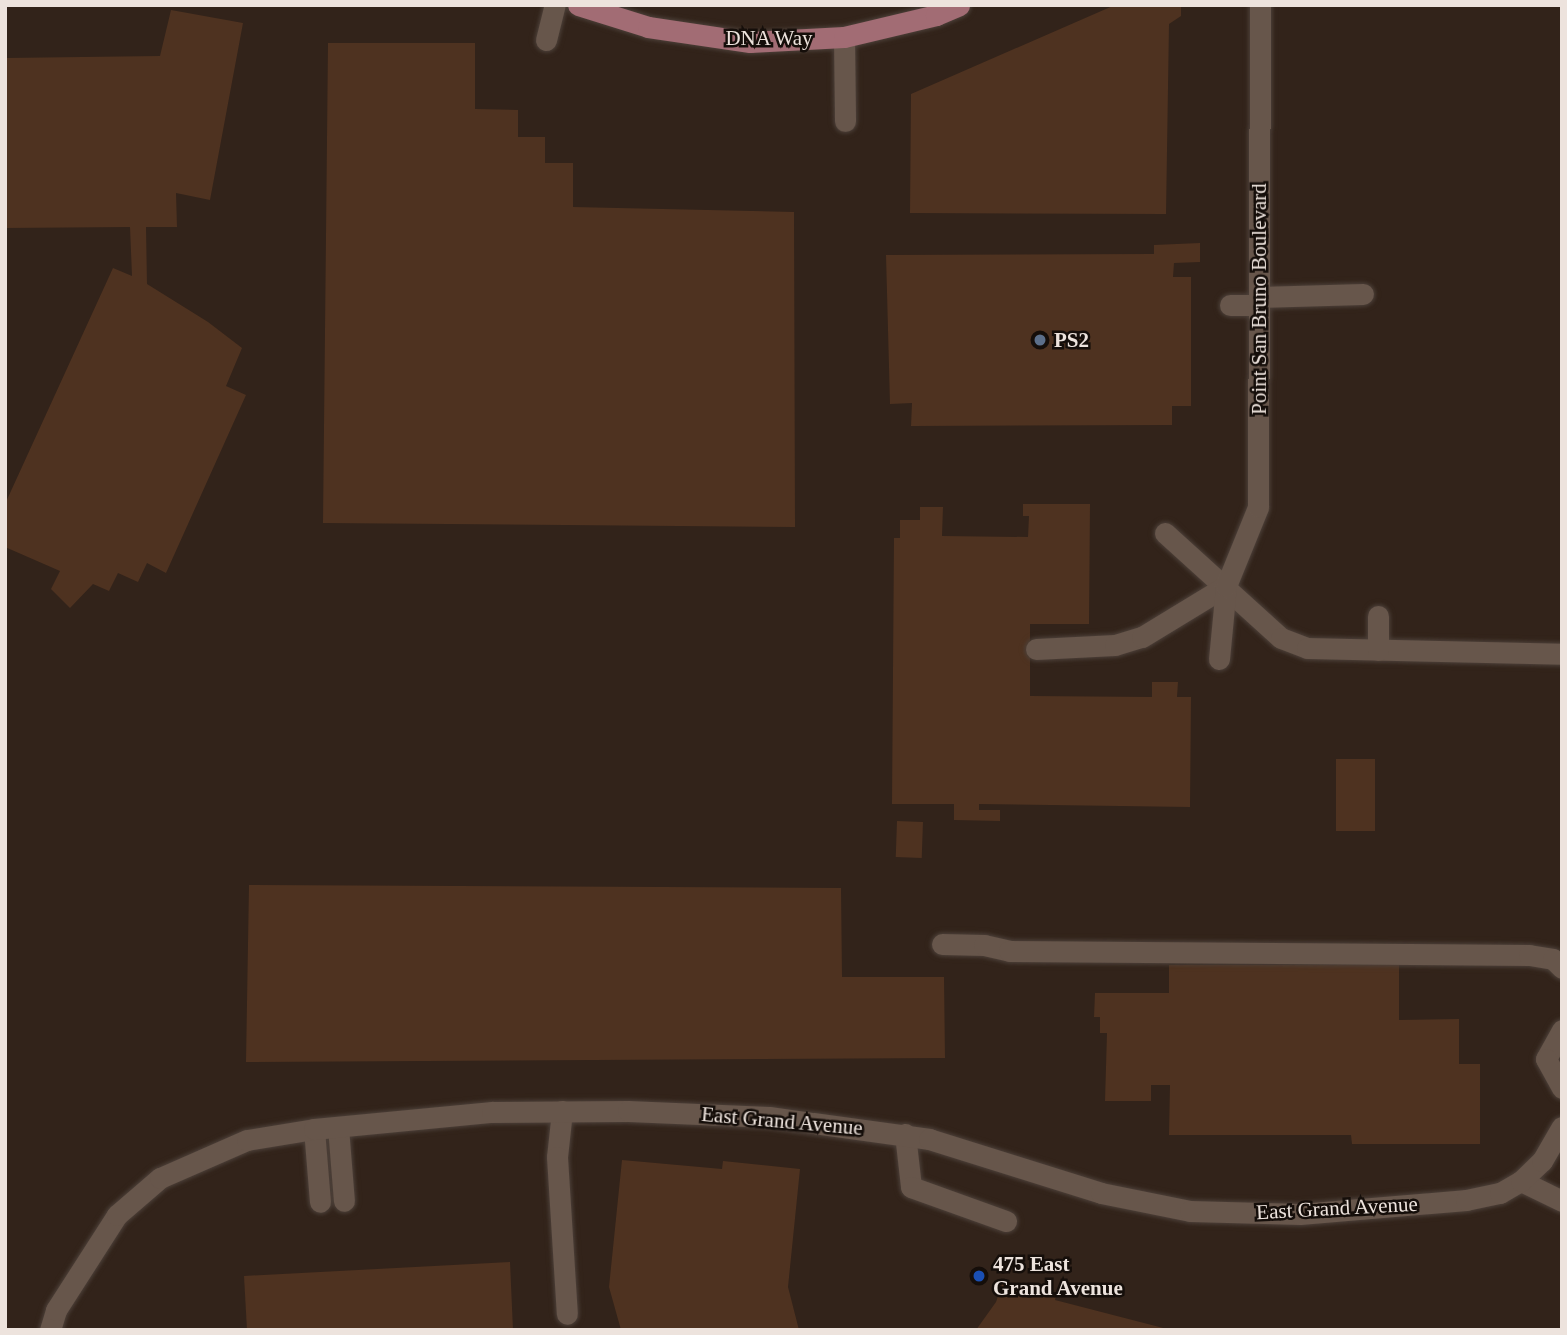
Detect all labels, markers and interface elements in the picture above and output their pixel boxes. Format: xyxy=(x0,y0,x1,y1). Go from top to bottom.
street label: DNA Way xyxy=(725,25,813,51)
street label: Point San Bruno Boulevard xyxy=(1246,183,1272,415)
place label: PS2 xyxy=(1054,327,1089,353)
marker: PS2 xyxy=(1032,332,1048,348)
street label: East Grand Avenue xyxy=(700,1101,864,1141)
street label: East Grand Avenue xyxy=(1255,1191,1419,1225)
place label: 475 East Grand Avenue xyxy=(993,1251,1124,1301)
marker: 475 East Grand Avenue xyxy=(971,1268,987,1284)

